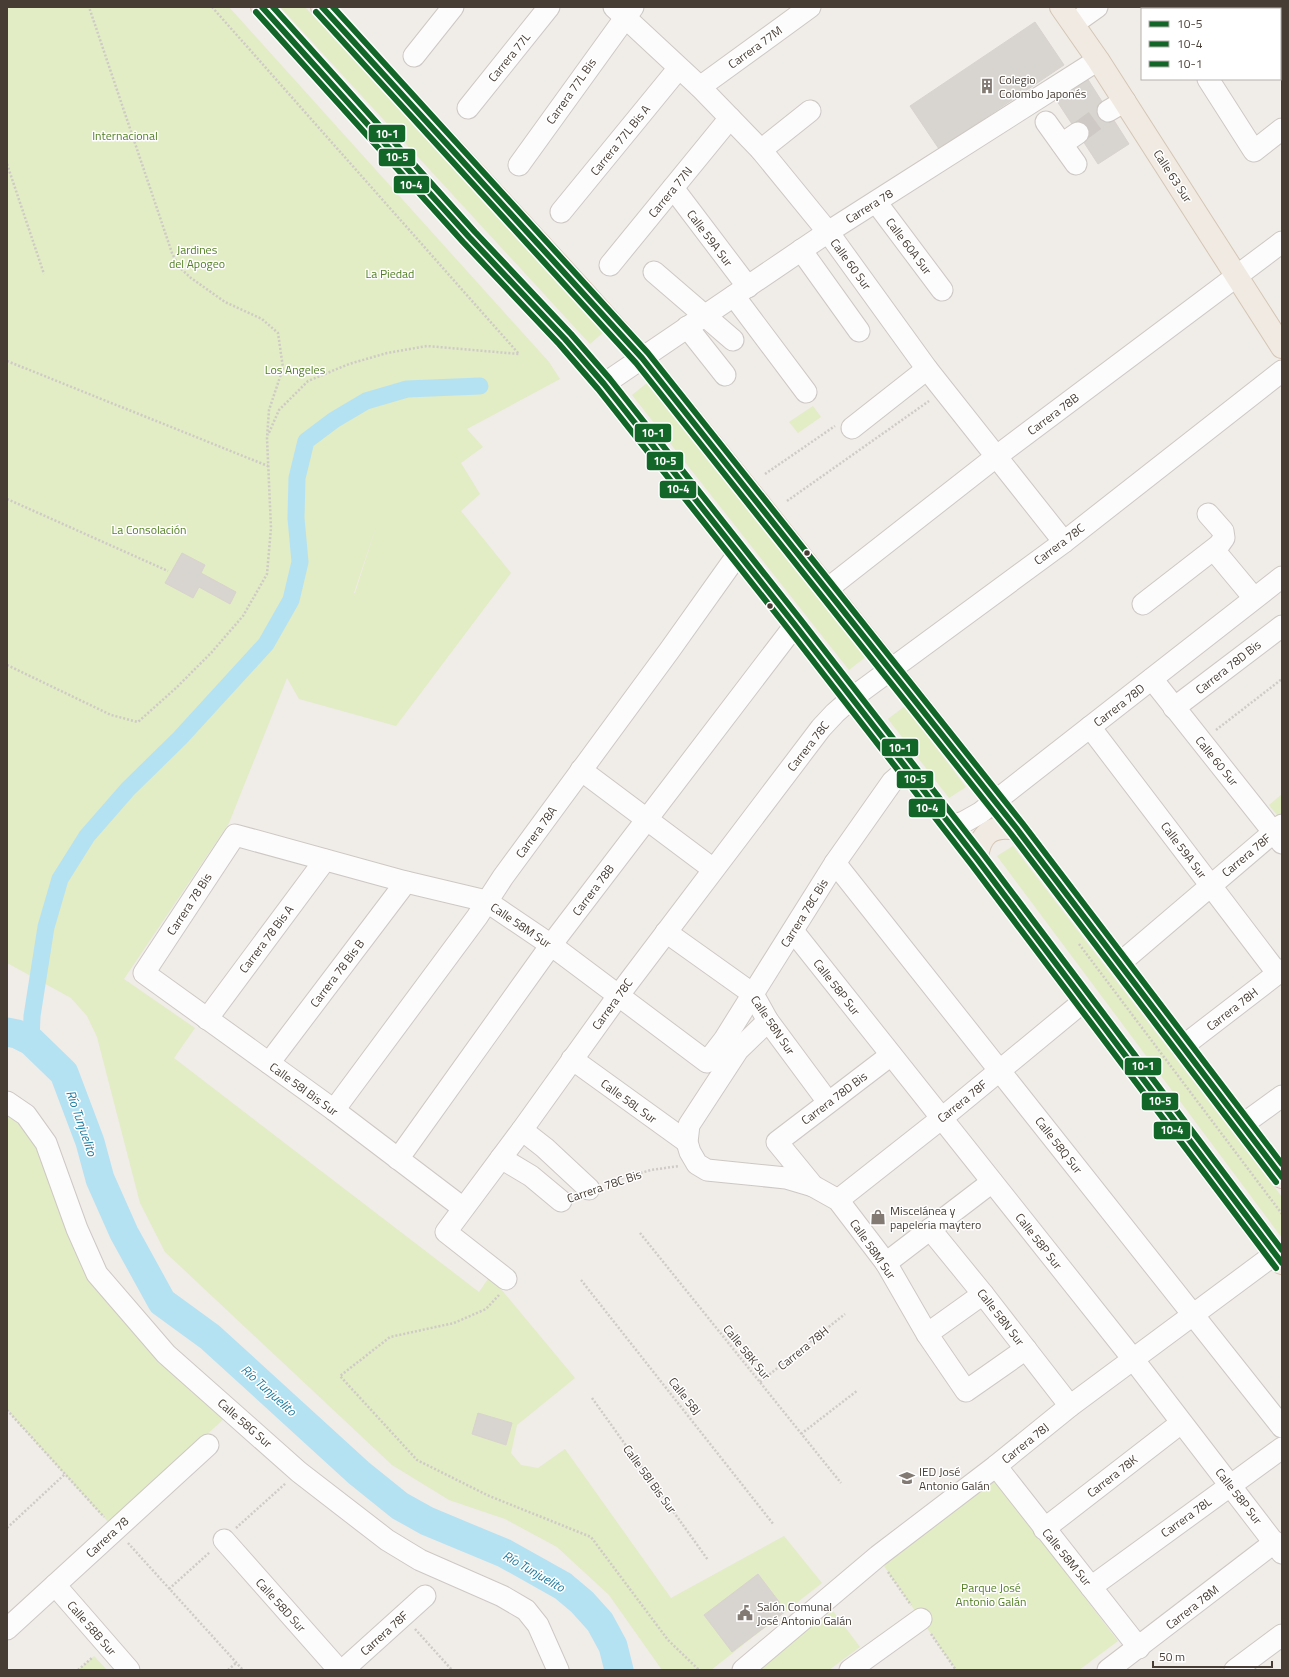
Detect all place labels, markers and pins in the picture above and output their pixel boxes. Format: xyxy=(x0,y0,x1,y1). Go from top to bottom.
place label: Colegio Colombo Japonés xyxy=(999,70,1087,103)
building icon: Colegio Colombo Japonés xyxy=(978,77,996,95)
unlabelled marker xyxy=(802,548,812,558)
unlabelled marker xyxy=(765,601,775,611)
place label: Miscelánea y papeleria maytero xyxy=(890,1201,981,1234)
shop icon: Miscelánea y papeleria maytero xyxy=(869,1208,887,1226)
place label: IED José Antonio Galán xyxy=(919,1462,990,1495)
school or university icon: IED José Antonio Galán xyxy=(898,1469,916,1487)
place label: Salón Comunal José Antonio Galán xyxy=(757,1597,852,1630)
public building icon: Salón Comunal José Antonio Galán xyxy=(736,1604,754,1622)

